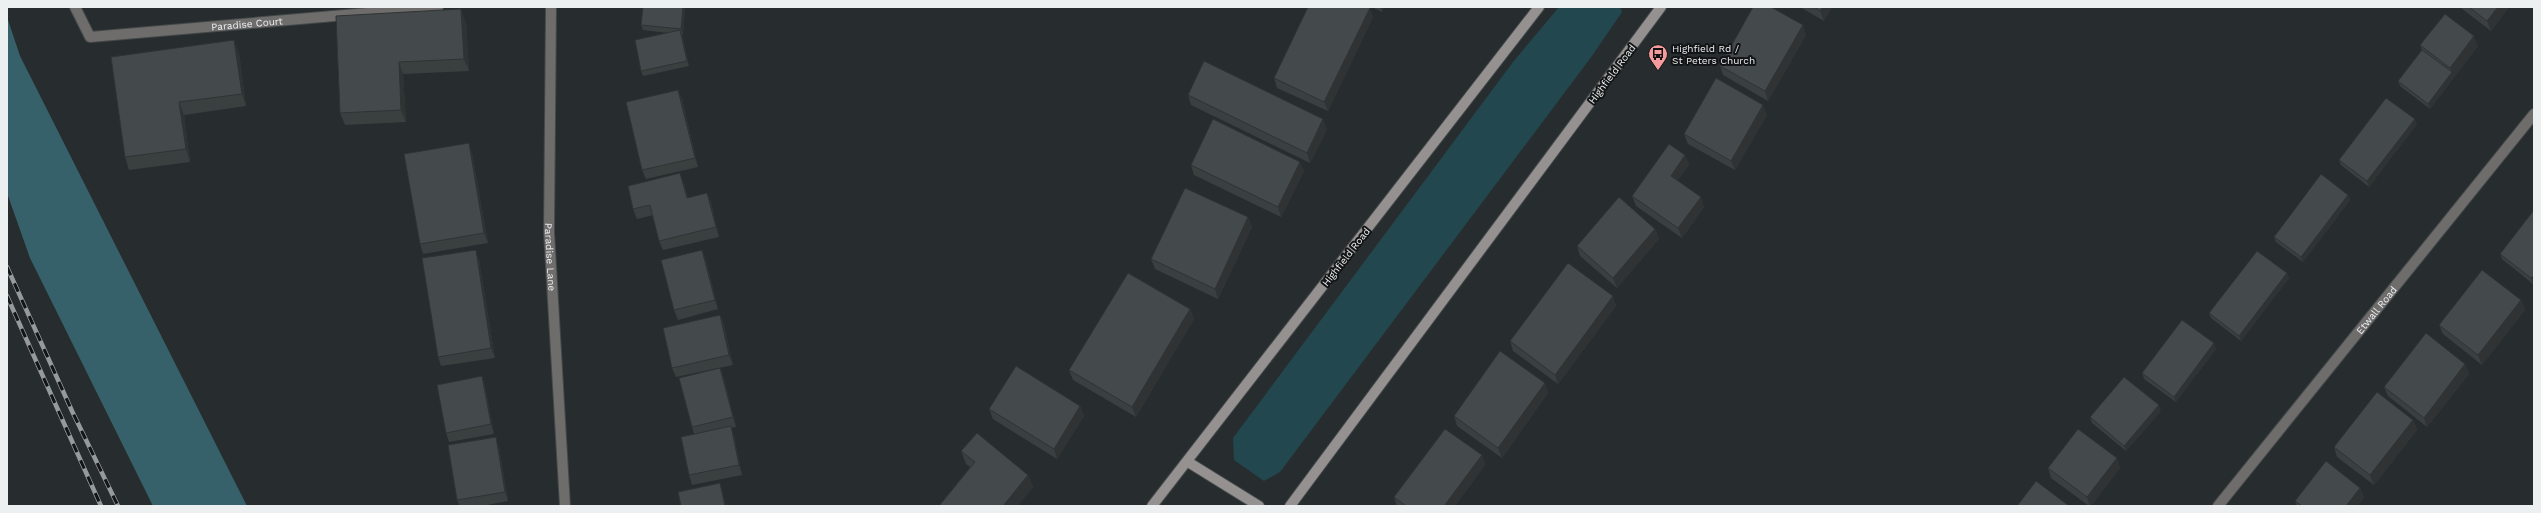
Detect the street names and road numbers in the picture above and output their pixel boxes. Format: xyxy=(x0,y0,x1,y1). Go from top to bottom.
street label: Paradise Court xyxy=(211,15,284,32)
street label: Highfield Road xyxy=(1586,42,1638,106)
street label: Paradise Lane xyxy=(543,223,558,292)
street label: Highfield Road xyxy=(1320,226,1372,288)
street label: Etwall Road xyxy=(2354,284,2399,336)

